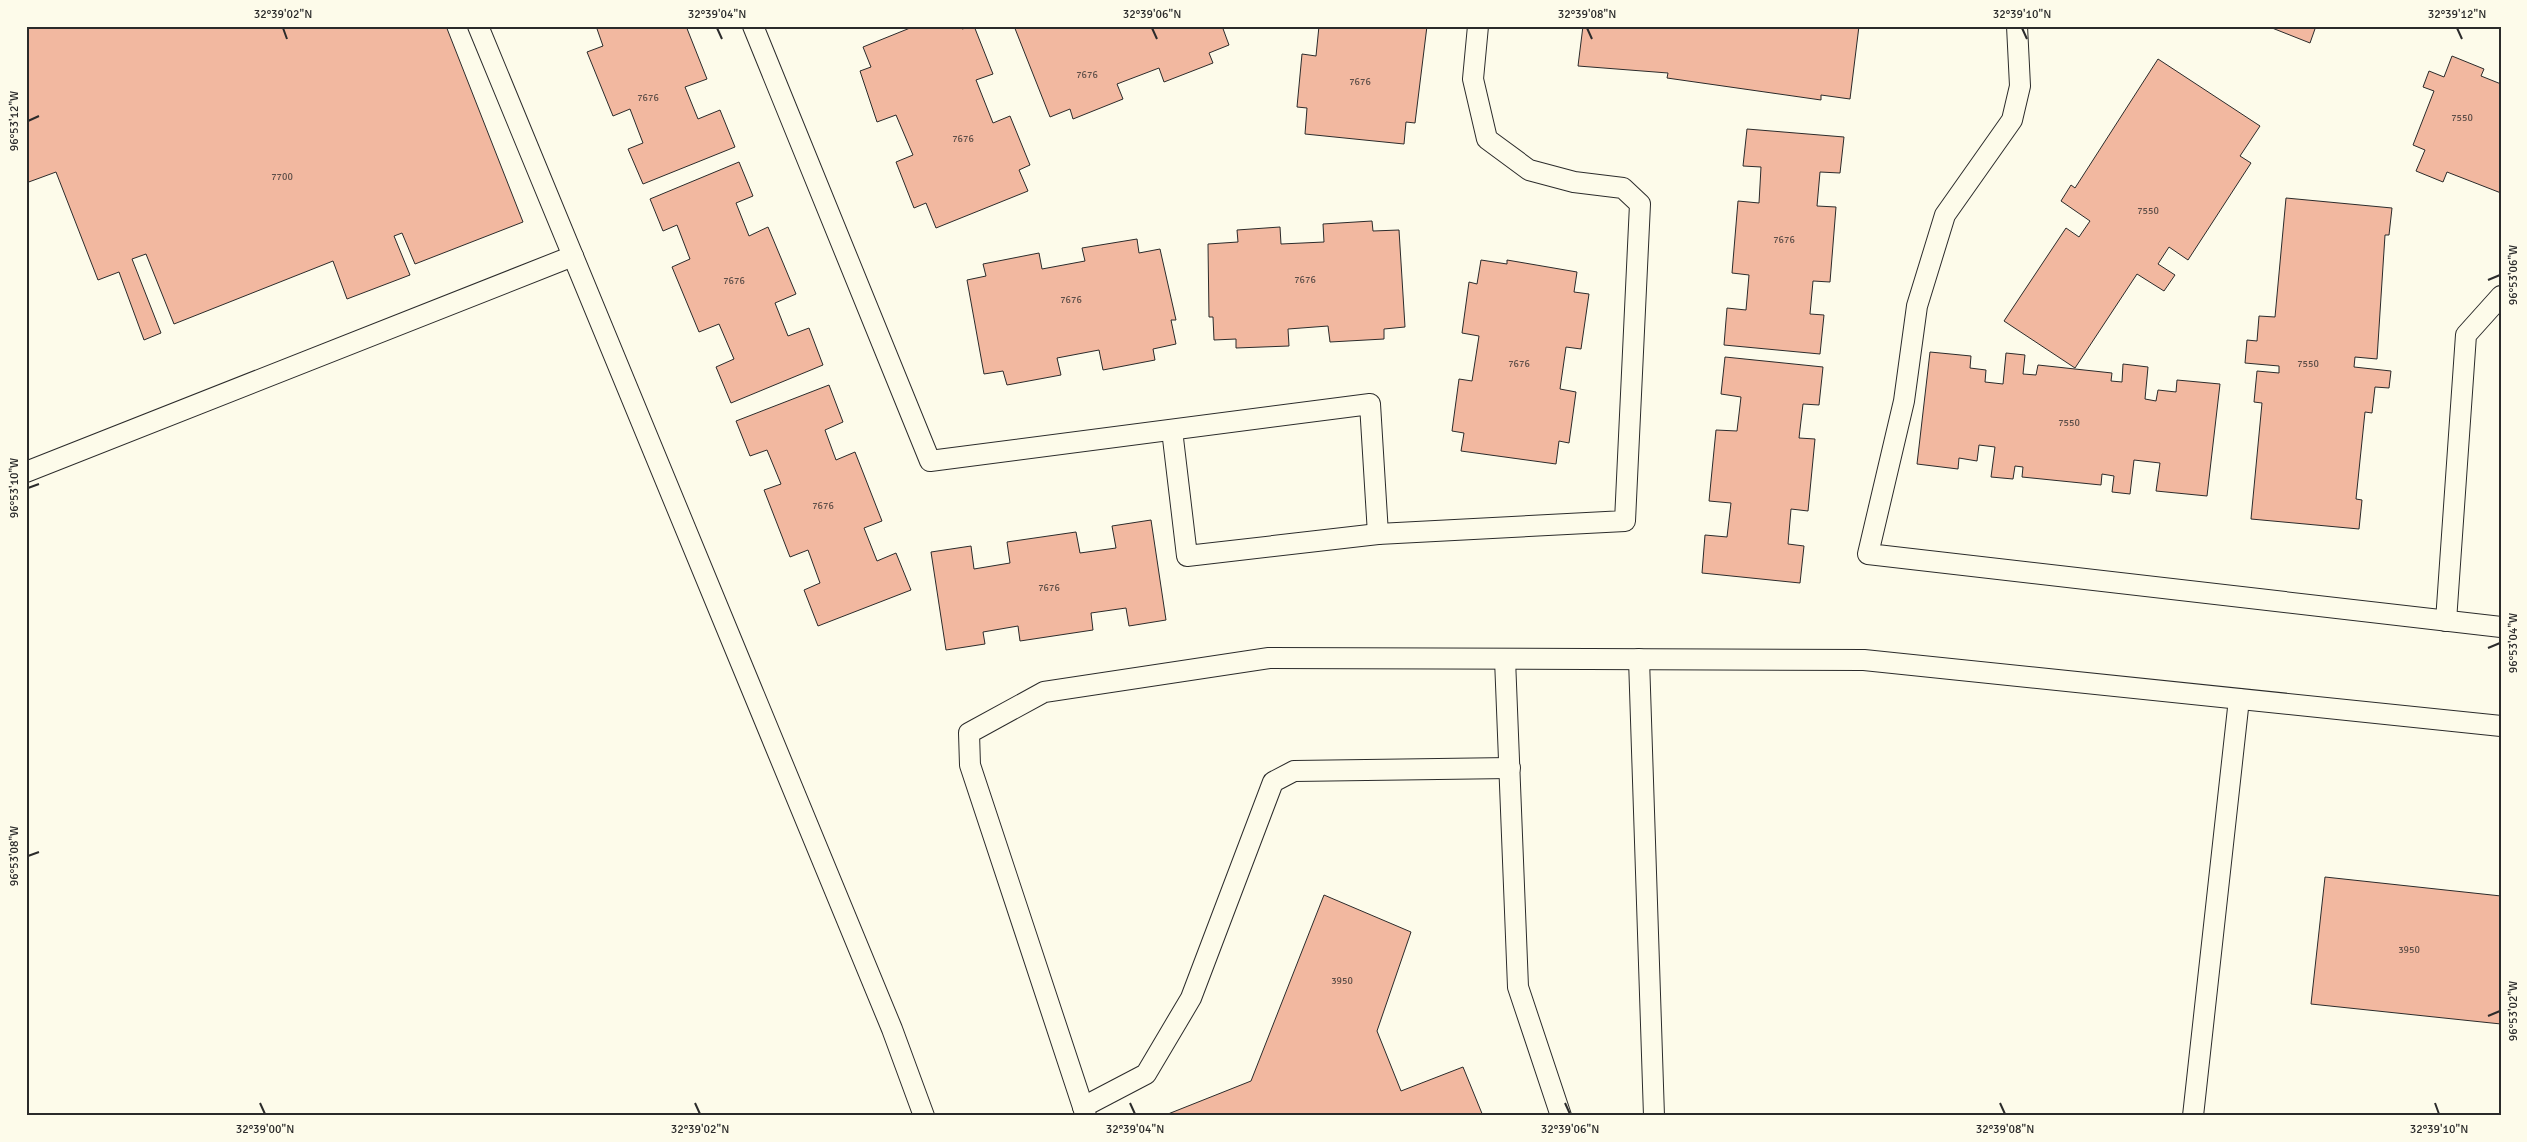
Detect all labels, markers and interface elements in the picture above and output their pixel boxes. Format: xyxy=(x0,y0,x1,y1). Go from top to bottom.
text: 32°39'02"N xyxy=(254,7,312,22)
text: 32°39'04"N xyxy=(688,7,746,22)
text: 32°39'06"N xyxy=(1123,7,1181,22)
text: 32°39'08"N xyxy=(1558,7,1616,22)
text: 32°39'10"N xyxy=(1993,7,2051,22)
text: 32°39'12"N xyxy=(2428,7,2486,22)
house number: 7676 xyxy=(1076,69,1098,81)
house number: 7676 xyxy=(1349,76,1371,88)
text: 96°53'12"W xyxy=(7,91,22,151)
house number: 7676 xyxy=(637,92,659,104)
house number: 7550 xyxy=(2451,112,2473,124)
house number: 7676 xyxy=(952,133,974,145)
house number: 7700 xyxy=(271,171,293,183)
house number: 7550 xyxy=(2137,205,2159,217)
house number: 7676 xyxy=(1773,234,1795,246)
text: 96°53'06"W xyxy=(2506,245,2521,305)
house number: 7676 xyxy=(1294,274,1316,286)
house number: 7676 xyxy=(723,275,745,287)
house number: 7676 xyxy=(1060,294,1082,306)
house number: 7676 xyxy=(1508,358,1530,370)
house number: 7550 xyxy=(2297,358,2319,370)
house number: 7550 xyxy=(2058,417,2080,429)
text: 96°53'10"W xyxy=(7,458,22,518)
house number: 7676 xyxy=(812,500,834,512)
house number: 7676 xyxy=(1038,582,1060,594)
text: 96°53'04"W xyxy=(2506,613,2521,673)
text: 96°53'08"W xyxy=(7,826,22,886)
house number: 3950 xyxy=(2398,944,2420,956)
house number: 3950 xyxy=(1331,975,1353,987)
text: 96°53'02"W xyxy=(2506,981,2521,1041)
text: 32°39'00"N xyxy=(236,1122,294,1137)
text: 32°39'02"N xyxy=(671,1122,729,1137)
text: 32°39'04"N xyxy=(1106,1122,1164,1137)
text: 32°39'06"N xyxy=(1541,1122,1599,1137)
text: 32°39'08"N xyxy=(1976,1122,2034,1137)
text: 32°39'10"N xyxy=(2410,1122,2468,1137)

